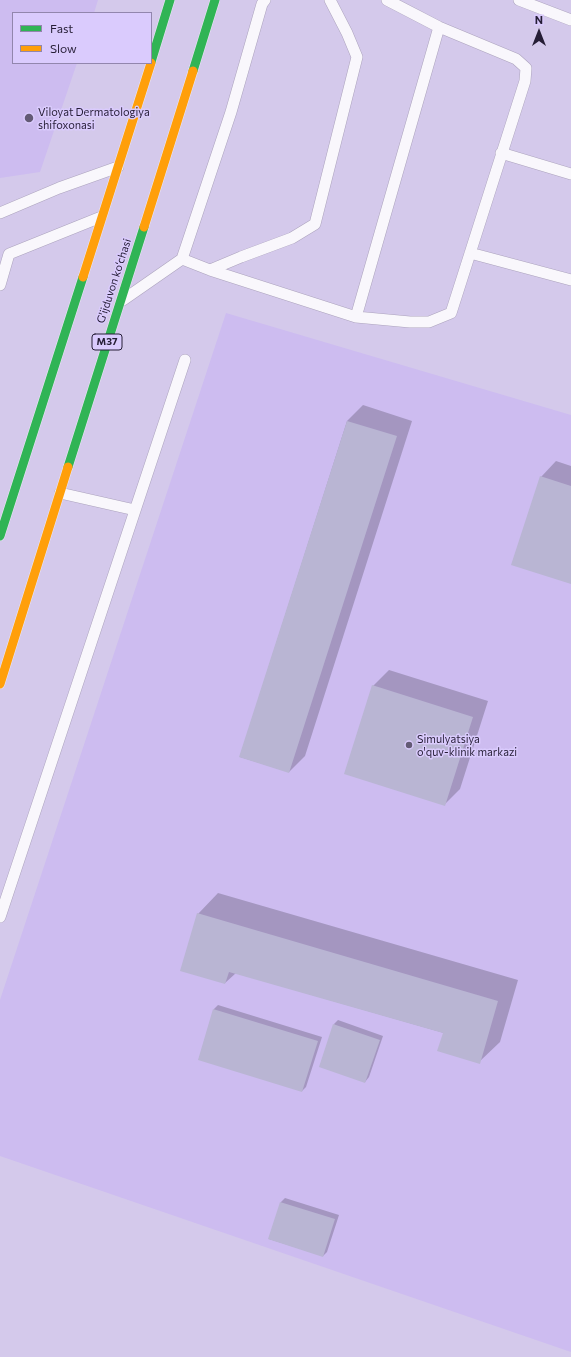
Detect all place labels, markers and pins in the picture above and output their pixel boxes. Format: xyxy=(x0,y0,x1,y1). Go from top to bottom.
place label: Viloyat Dermatologiya shifoxonasi xyxy=(38,105,150,131)
marker: Viloyat Dermatologiya shifoxonasi xyxy=(23,112,35,124)
place label: Simulyatsiya o'quv-klinik markazi xyxy=(417,732,517,758)
marker: Simulyatsiya o'quv-klinik markazi xyxy=(404,740,414,750)

